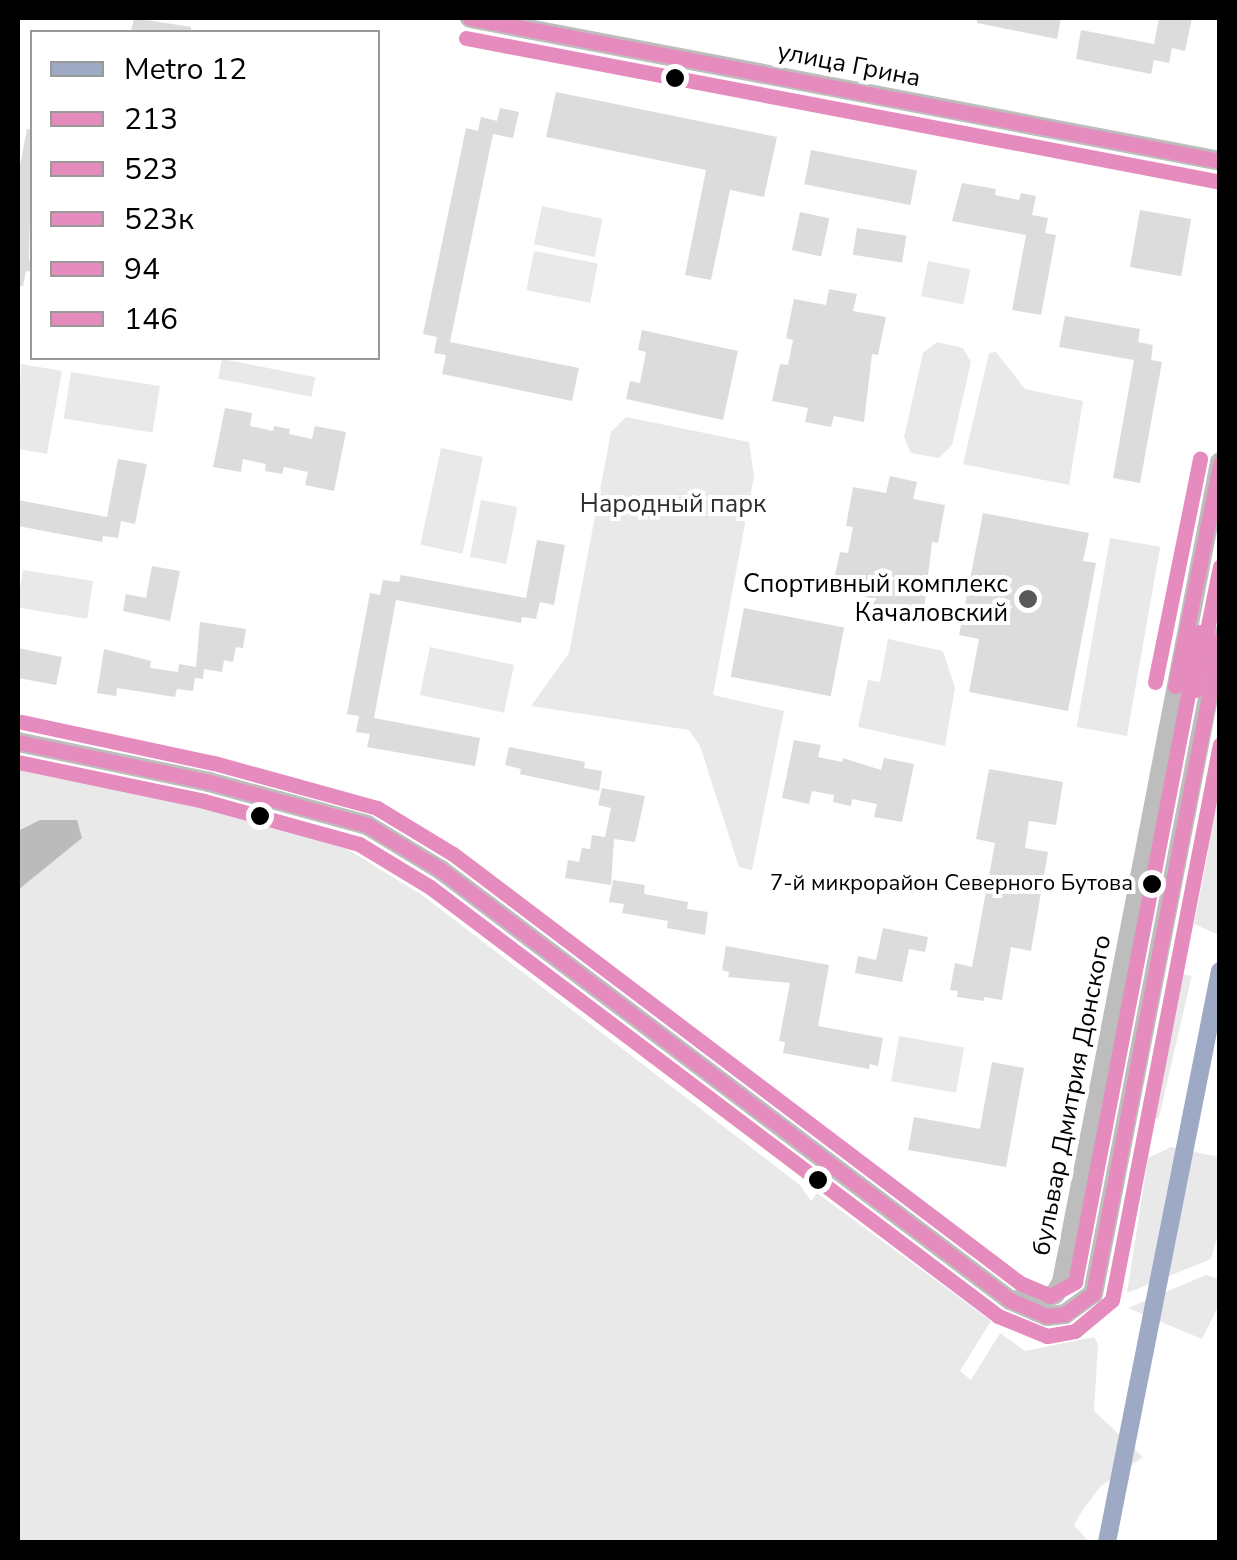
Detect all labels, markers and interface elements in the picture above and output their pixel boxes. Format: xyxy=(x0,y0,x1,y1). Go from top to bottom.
legend xyxy=(30,30,380,360)
street label: улица Грина xyxy=(775,36,923,94)
text: Metro 12 xyxy=(124,49,247,90)
unlabelled marker xyxy=(665,68,685,88)
text: 213 xyxy=(124,99,178,140)
text: 523 xyxy=(124,149,178,190)
text: 523к xyxy=(124,199,194,240)
text: 94 xyxy=(124,249,160,290)
text: 146 xyxy=(124,299,178,340)
park label: Народный парк xyxy=(580,489,766,519)
place label: Спортивный комплекс Качаловский xyxy=(743,570,1008,629)
marker: Спортивный комплекс Качаловский xyxy=(1017,588,1039,610)
unlabelled marker xyxy=(250,806,270,826)
place label: 7-й микрорайон Северного Бутова xyxy=(770,871,1133,897)
marker: 7-й микрорайон Северного Бутова xyxy=(1142,874,1162,894)
street label: бульвар Дмитрия Донского xyxy=(1026,932,1118,1258)
unlabelled marker xyxy=(808,1170,828,1190)

